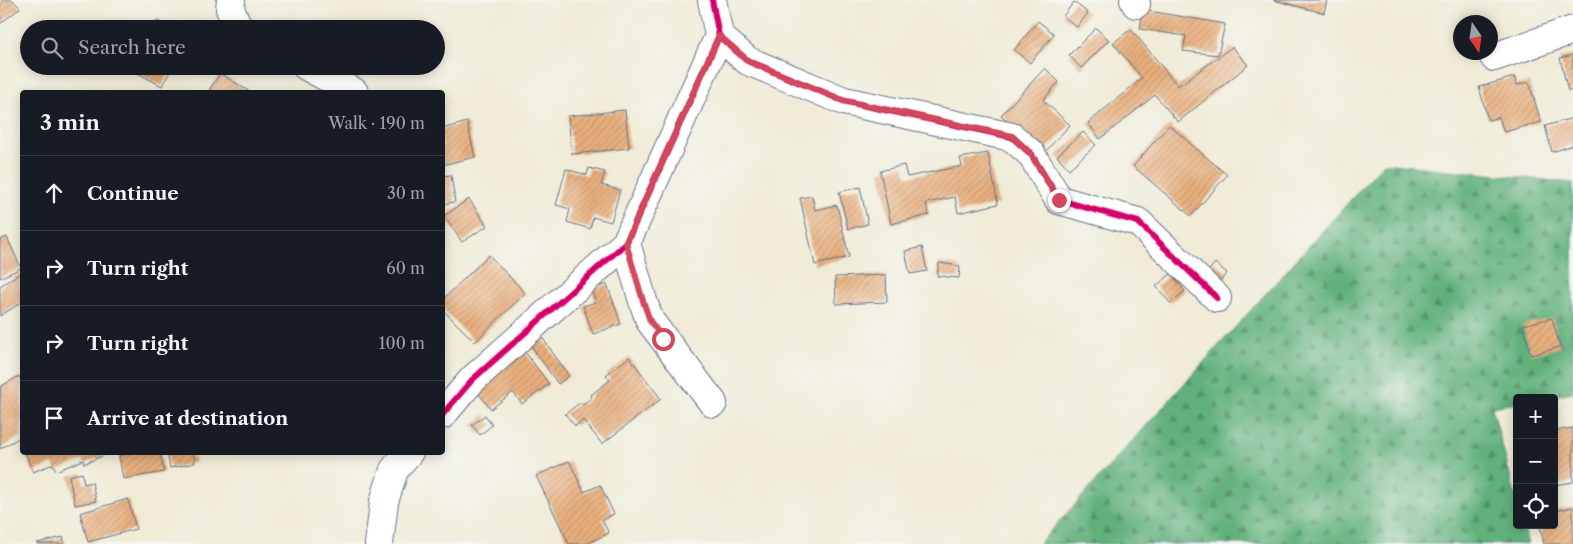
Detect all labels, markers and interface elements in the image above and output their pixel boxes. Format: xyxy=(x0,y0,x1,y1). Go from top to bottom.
north arrow xyxy=(1453,15,1498,60)
search box xyxy=(20,20,445,75)
icon: search xyxy=(38,34,66,62)
text: Search here xyxy=(78,36,186,59)
text: 3 min xyxy=(40,110,100,135)
text: Walk · 190 m xyxy=(328,113,425,133)
icon: ahead xyxy=(40,179,68,207)
text: Continue xyxy=(87,182,179,205)
text: 30 m xyxy=(387,183,425,203)
route end xyxy=(1048,189,1071,212)
icon: right xyxy=(40,254,68,282)
text: Turn right xyxy=(87,257,188,280)
text: 60 m xyxy=(386,258,425,278)
route start xyxy=(652,328,675,351)
icon: right xyxy=(40,329,68,357)
text: Turn right xyxy=(87,332,188,355)
text: 100 m xyxy=(379,333,425,353)
map controls xyxy=(1513,394,1558,529)
button: + xyxy=(1513,394,1558,439)
icon: arrive xyxy=(40,404,68,432)
text: Arrive at destination xyxy=(87,407,288,430)
button: − xyxy=(1513,439,1558,484)
button: locate xyxy=(1513,484,1558,529)

